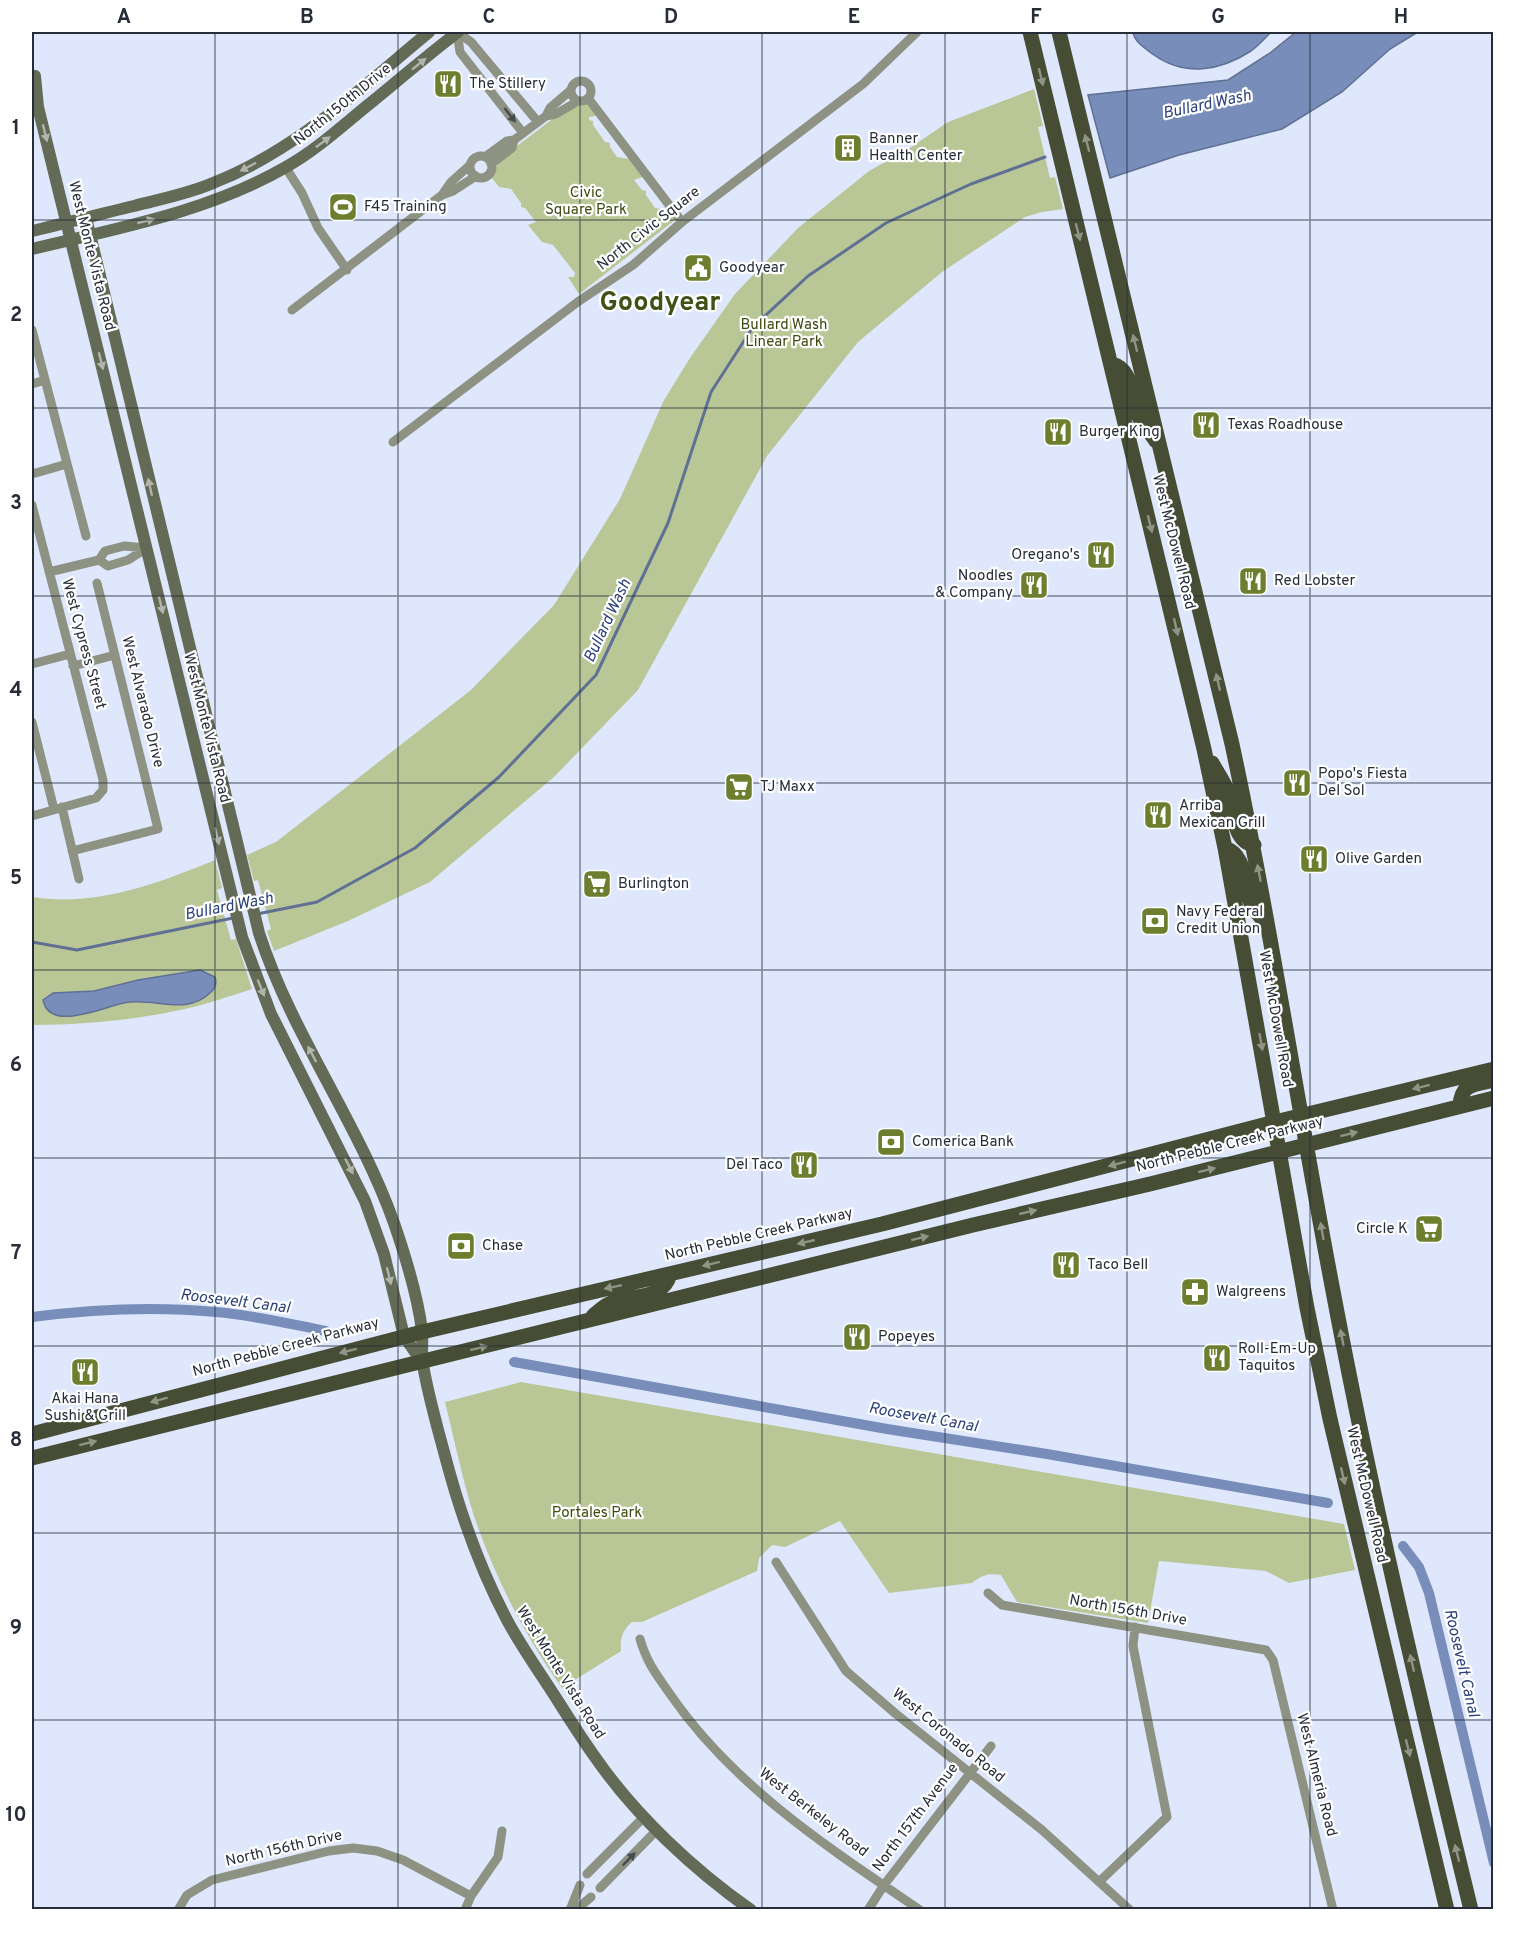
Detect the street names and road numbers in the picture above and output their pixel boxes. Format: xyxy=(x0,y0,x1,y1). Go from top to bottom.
street label: North 150th Drive xyxy=(290,60,396,150)
street label: West Monte Vista Road xyxy=(63,179,119,333)
street label: North Civic Square xyxy=(594,183,704,275)
street label: West McDowell Road xyxy=(1147,472,1199,612)
street label: West Cypress Street xyxy=(56,577,110,711)
street label: West Alvarado Drive xyxy=(116,634,168,770)
street label: West Monte Vista Road xyxy=(178,651,234,805)
street label: West McDowell Road xyxy=(1254,949,1296,1089)
street label: North Pebble Creek Parkway xyxy=(1134,1112,1326,1177)
street label: North Pebble Creek Parkway xyxy=(663,1204,855,1266)
street label: North Pebble Creek Parkway xyxy=(191,1314,381,1382)
street label: West McDowell Road xyxy=(1341,1425,1391,1565)
street label: North 156th Drive xyxy=(1068,1591,1188,1631)
street label: West Monte Vista Road xyxy=(511,1603,609,1743)
street label: West Coronado Road xyxy=(888,1685,1008,1787)
street label: West Almeria Road xyxy=(1291,1711,1341,1839)
street label: North 157th Avenue xyxy=(869,1760,963,1876)
street label: West Berkeley Road xyxy=(754,1764,872,1862)
street label: North 156th Drive xyxy=(224,1826,344,1872)

